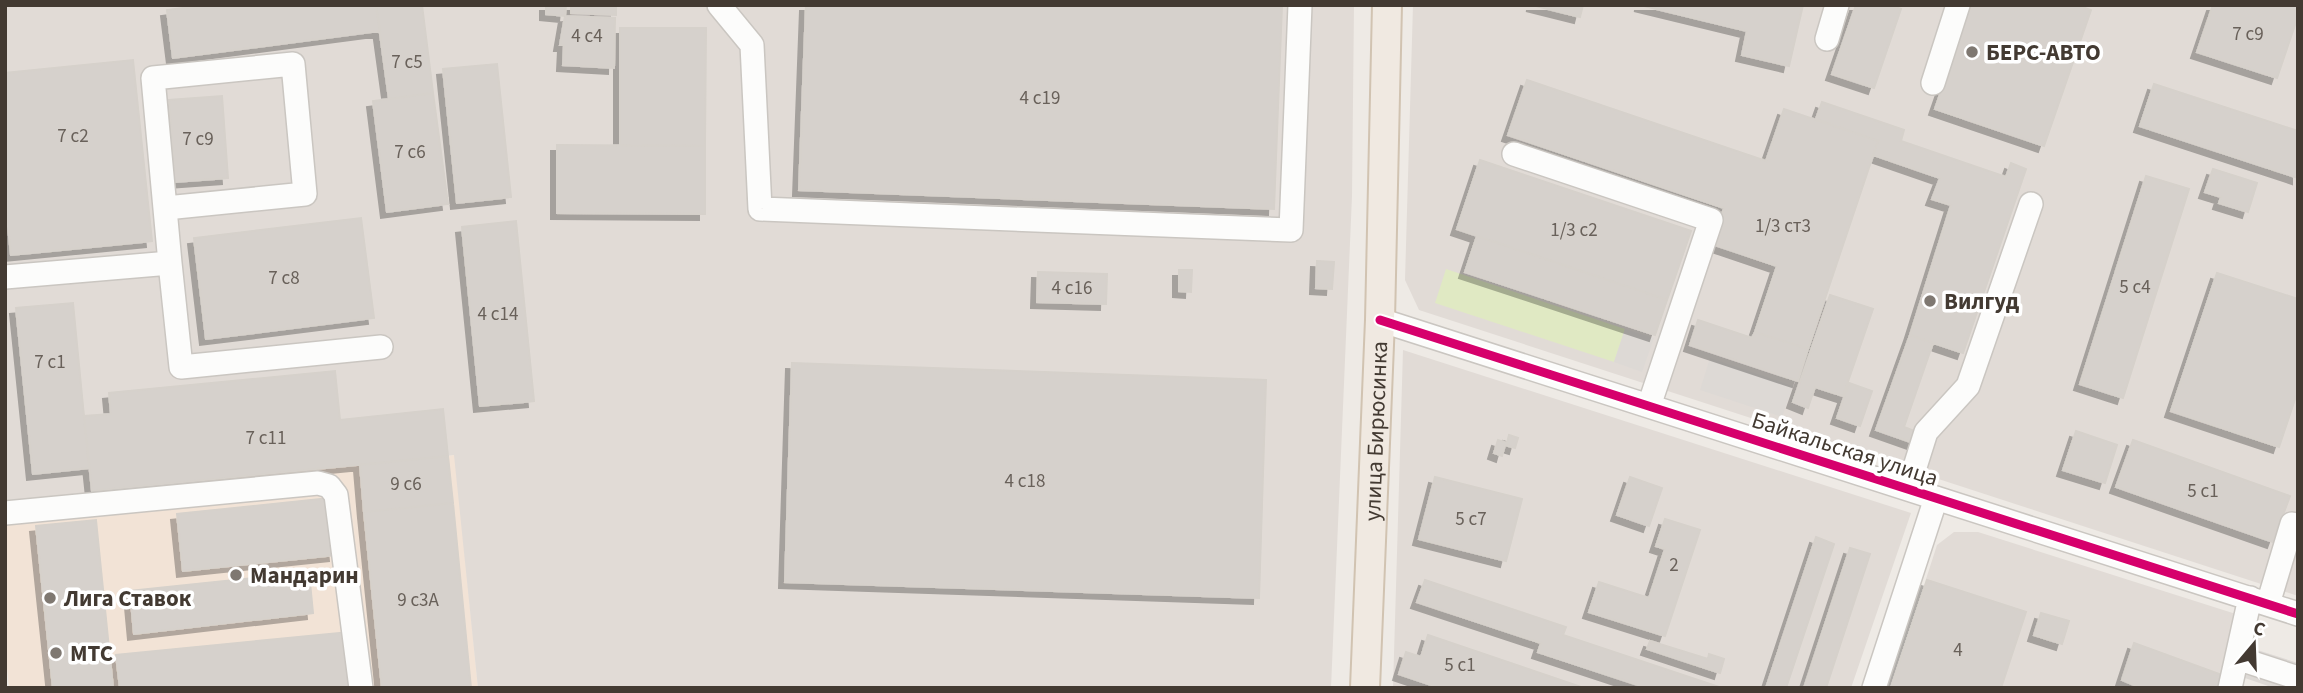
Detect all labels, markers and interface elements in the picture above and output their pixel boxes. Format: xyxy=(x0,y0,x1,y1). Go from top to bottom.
house number: 7 с9 xyxy=(2232,21,2264,48)
house number: 4 с4 xyxy=(571,23,603,50)
place label: БЕРС-АВТО xyxy=(1986,36,2101,69)
marker: БЕРС-АВТО xyxy=(1964,44,1980,60)
house number: 7 с5 xyxy=(391,49,423,76)
house number: 4 с19 xyxy=(1020,85,1060,112)
house number: 7 с2 xyxy=(57,123,89,150)
house number: 7 с9 xyxy=(182,126,214,153)
house number: 7 с6 xyxy=(394,139,426,166)
house number: 1/3 ст3 xyxy=(1755,213,1811,240)
house number: 1/3 с2 xyxy=(1550,217,1598,244)
house number: 7 с8 xyxy=(268,265,300,292)
house number: 5 с4 xyxy=(2119,274,2151,301)
house number: 4 с16 xyxy=(1052,275,1092,302)
place label: Вилгуд xyxy=(1944,285,2020,318)
marker: Вилгуд xyxy=(1922,293,1938,309)
house number: 4 c14 xyxy=(478,301,518,328)
street label: улица Бирюсинка xyxy=(1355,341,1396,522)
house number: 7 с1 xyxy=(34,349,66,376)
street label: Байкальская улица xyxy=(1748,403,1942,495)
house number: 7 с11 xyxy=(246,425,286,452)
house number: 4 с18 xyxy=(1005,468,1045,495)
house number: 9 с6 xyxy=(390,471,422,498)
house number: 5 с1 xyxy=(2187,478,2219,505)
house number: 5 с7 xyxy=(1455,506,1487,533)
house number: 2 xyxy=(1669,552,1679,579)
place label: Мандарин xyxy=(250,559,359,592)
marker: Мандарин xyxy=(228,567,244,583)
place label: Лига Ставок xyxy=(63,582,192,615)
house number: 9 с3А xyxy=(397,587,440,614)
marker: Лига Ставок xyxy=(42,590,58,606)
north arrow xyxy=(2219,609,2289,679)
text: С xyxy=(2249,615,2269,644)
place label: МТС xyxy=(70,637,113,670)
house number: 4 xyxy=(1953,637,1963,664)
marker: МТС xyxy=(48,645,64,661)
house number: 5 с1 xyxy=(1444,652,1476,679)

